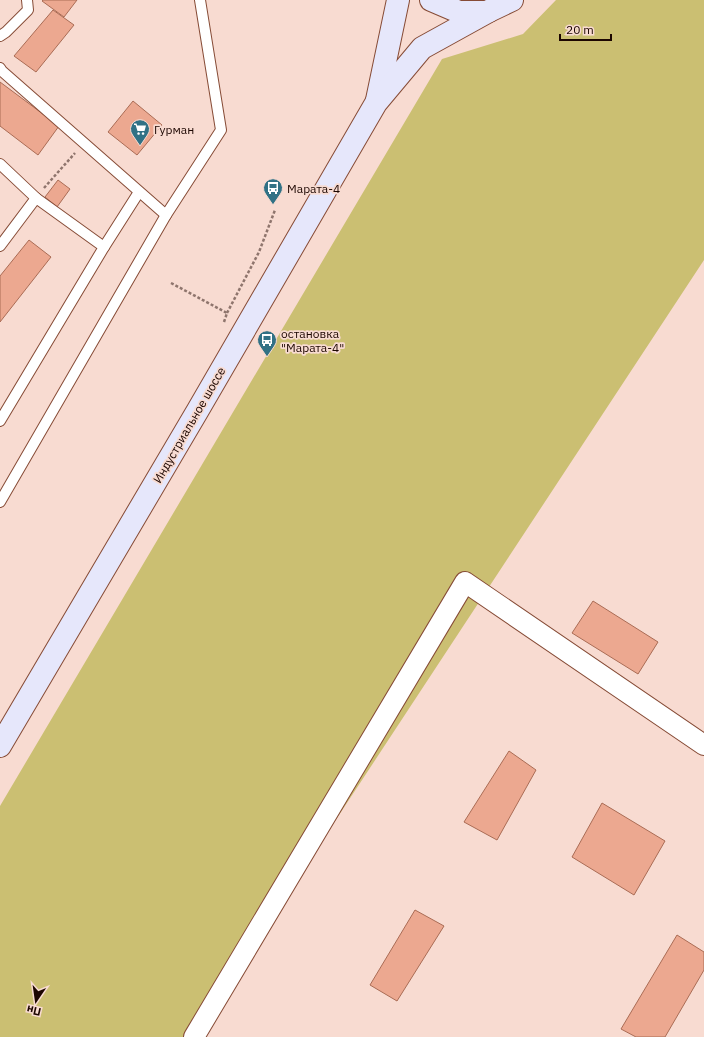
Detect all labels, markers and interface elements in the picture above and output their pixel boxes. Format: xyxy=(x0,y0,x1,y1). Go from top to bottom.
scale bar xyxy=(560,16,611,42)
text: 20 m xyxy=(566,22,594,37)
supermarket icon: Гурман xyxy=(129,118,151,146)
place label: Гурман xyxy=(154,122,194,137)
bus stop icon: Марата-4 xyxy=(262,177,284,205)
place label: Марата-4 xyxy=(287,181,340,196)
place label: остановка "Марата-4" xyxy=(281,326,344,355)
bus stop icon: остановка "Марата-4" xyxy=(256,329,278,357)
street label: Индустриальное шоссе xyxy=(150,364,229,486)
north arrow xyxy=(16,981,56,1021)
text: Пн xyxy=(25,1002,42,1019)

